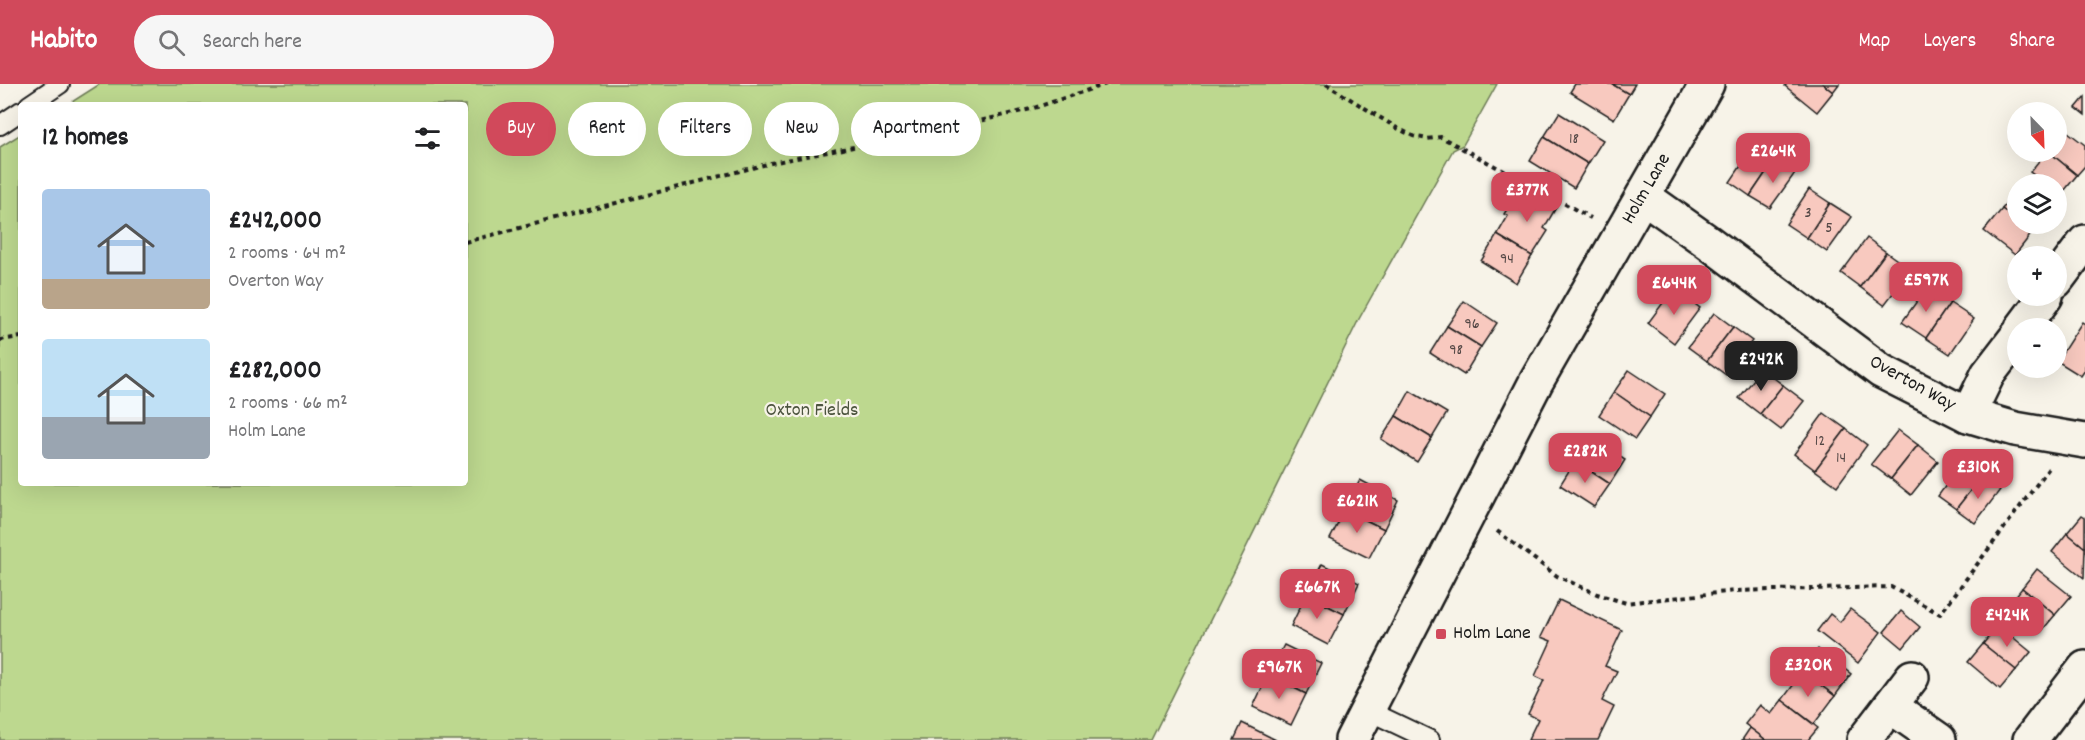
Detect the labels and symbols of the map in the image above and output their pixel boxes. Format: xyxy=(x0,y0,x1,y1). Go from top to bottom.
north arrow xyxy=(2007,102,2067,162)
house number: 18 xyxy=(1569,128,1579,151)
pin: £264K xyxy=(1731,133,1815,184)
street label: Holm Lane xyxy=(1615,148,1679,230)
pin: £377K xyxy=(1485,172,1569,223)
house number: 3 xyxy=(1804,202,1812,225)
house number: 5 xyxy=(1825,217,1833,240)
house number: 94 xyxy=(1500,248,1514,271)
pin: £597K xyxy=(1884,262,1968,313)
pin: £644K xyxy=(1632,265,1716,316)
house number: 96 xyxy=(1464,313,1480,336)
house number: 98 xyxy=(1449,339,1463,362)
pin: £242K xyxy=(1719,341,1803,392)
street label: Overton Way xyxy=(1864,349,1961,420)
park label: Oxton Fields xyxy=(766,397,858,425)
house number: 12 xyxy=(1815,430,1825,453)
pin: £282K xyxy=(1543,433,1627,484)
house number: 14 xyxy=(1836,447,1846,470)
pin: £310K xyxy=(1936,449,2020,500)
pin: £621K xyxy=(1315,483,1399,534)
pin: £667K xyxy=(1275,569,1359,620)
pin: £424K xyxy=(1965,597,2049,648)
place label: Holm Lane xyxy=(1453,620,1531,648)
marker: Holm Lane xyxy=(1434,627,1448,641)
pin: £320K xyxy=(1766,647,1850,698)
pin: £967K xyxy=(1237,649,1321,700)

